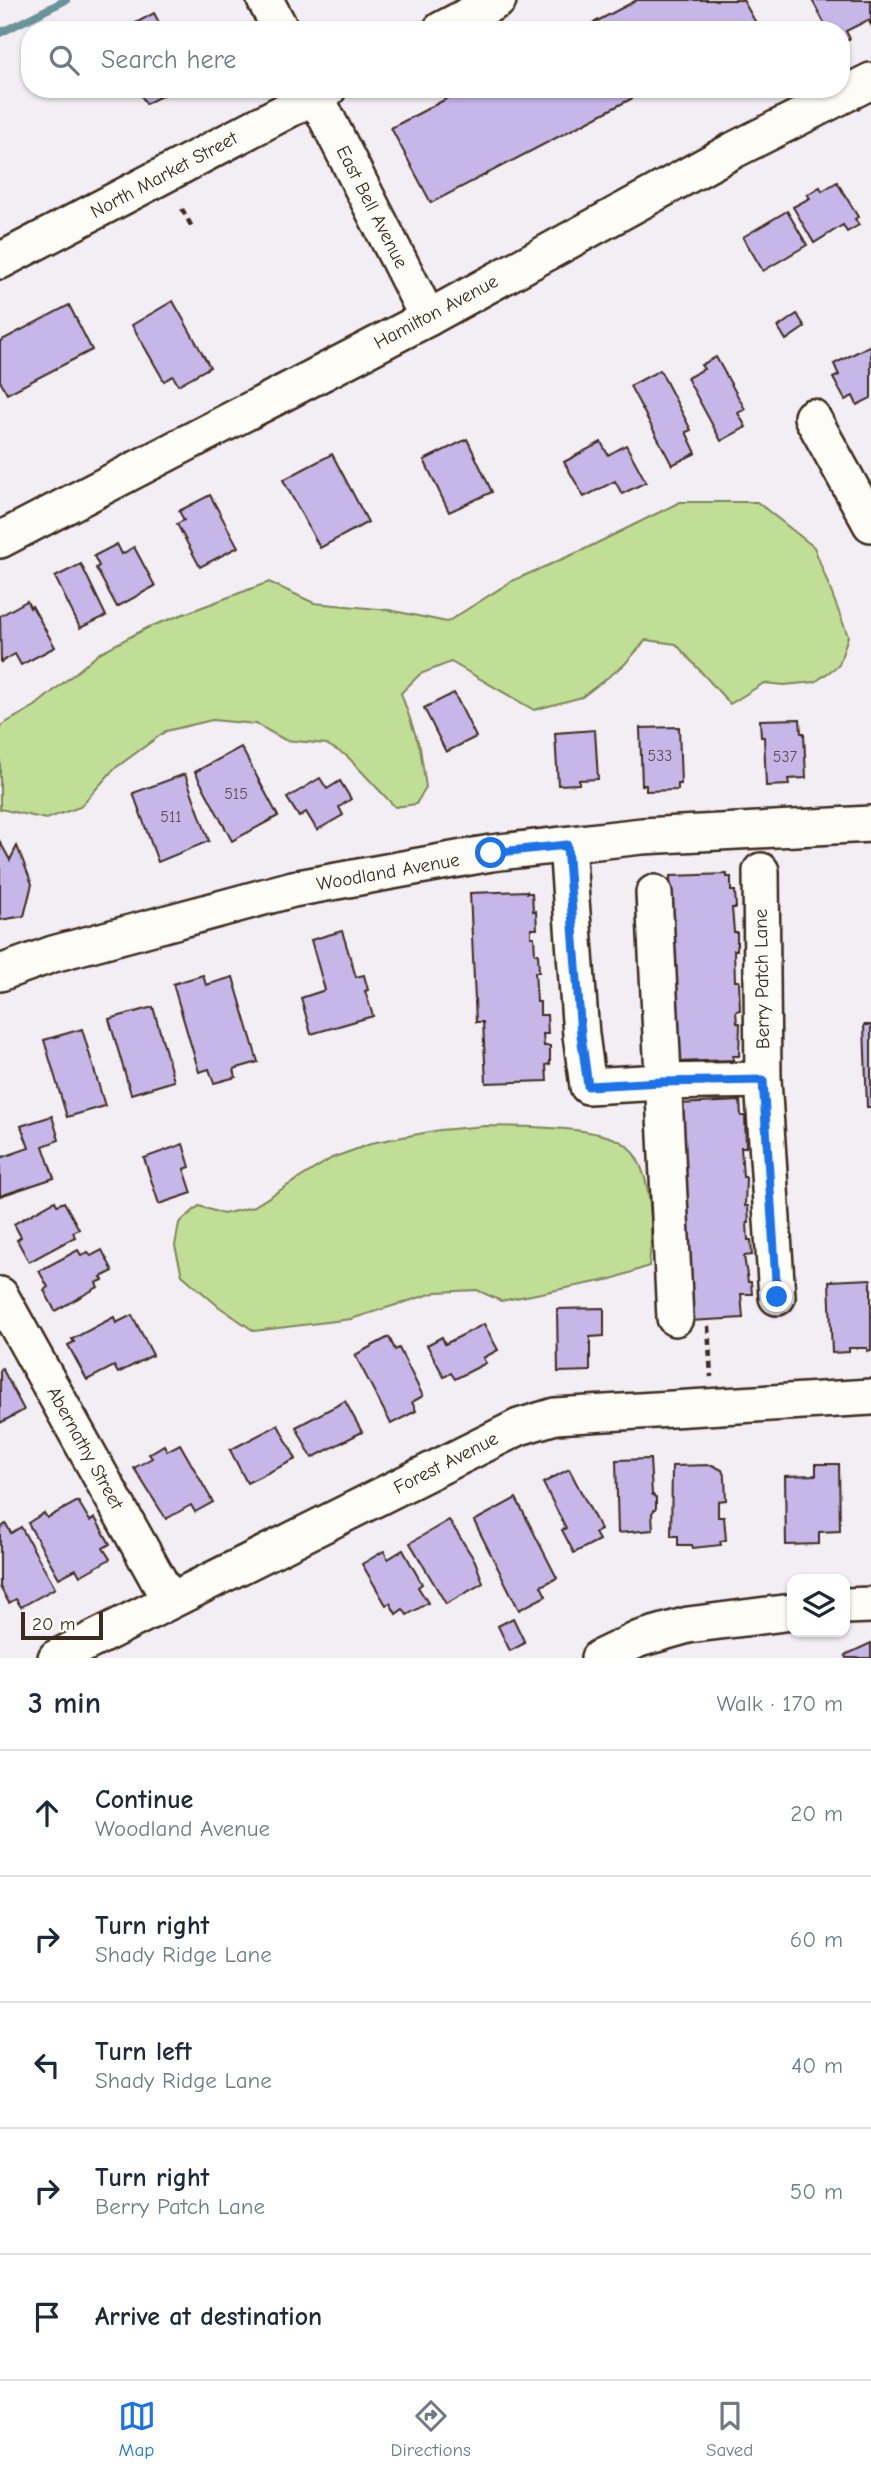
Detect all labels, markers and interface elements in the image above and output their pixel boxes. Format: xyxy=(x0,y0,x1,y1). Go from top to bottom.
search box xyxy=(21,21,850,98)
icon: search xyxy=(45,41,83,79)
text: Search here xyxy=(101,45,236,75)
street label: North Market Street xyxy=(87,127,242,223)
street label: East Bell Avenue xyxy=(332,142,412,272)
street label: Hamilton Avenue xyxy=(370,270,502,354)
house number: 533 xyxy=(648,747,672,765)
house number: 537 xyxy=(773,748,798,766)
house number: 515 xyxy=(224,785,248,803)
house number: 511 xyxy=(160,808,182,826)
route start xyxy=(475,837,506,868)
street label: Woodland Avenue xyxy=(315,849,461,895)
street label: Berry Patch Lane xyxy=(750,909,774,1049)
route end xyxy=(761,1281,792,1312)
street label: Abernathy Street xyxy=(42,1383,128,1514)
street label: Forest Avenue xyxy=(390,1427,502,1499)
map controls xyxy=(787,1574,850,1637)
button: layers xyxy=(787,1574,850,1637)
scale bar xyxy=(21,1609,103,1641)
text: 20 m xyxy=(32,1613,76,1635)
text: 3 min xyxy=(28,1686,101,1721)
text: Walk · 170 m xyxy=(716,1690,843,1717)
text: Continue xyxy=(95,1785,193,1815)
icon: ahead xyxy=(28,1794,66,1832)
text: 20 m xyxy=(790,1800,843,1827)
text: Woodland Avenue xyxy=(95,1815,270,1842)
text: Turn right xyxy=(95,1911,209,1941)
icon: right xyxy=(28,1920,66,1958)
text: 60 m xyxy=(790,1926,843,1953)
text: Shady Ridge Lane xyxy=(95,1941,272,1968)
text: Turn left xyxy=(95,2037,192,2067)
icon: left xyxy=(28,2046,66,2084)
text: 40 m xyxy=(791,2052,843,2079)
text: Shady Ridge Lane xyxy=(95,2067,272,2094)
text: Turn right xyxy=(95,2163,209,2193)
icon: right xyxy=(28,2172,66,2210)
text: 50 m xyxy=(790,2178,843,2205)
text: Berry Patch Lane xyxy=(95,2193,265,2220)
icon: arrive xyxy=(28,2298,66,2336)
text: Arrive at destination xyxy=(95,2302,322,2332)
tab: Map xyxy=(118,2397,156,2461)
tab: Directions xyxy=(391,2397,471,2461)
tab: Saved xyxy=(706,2397,753,2461)

